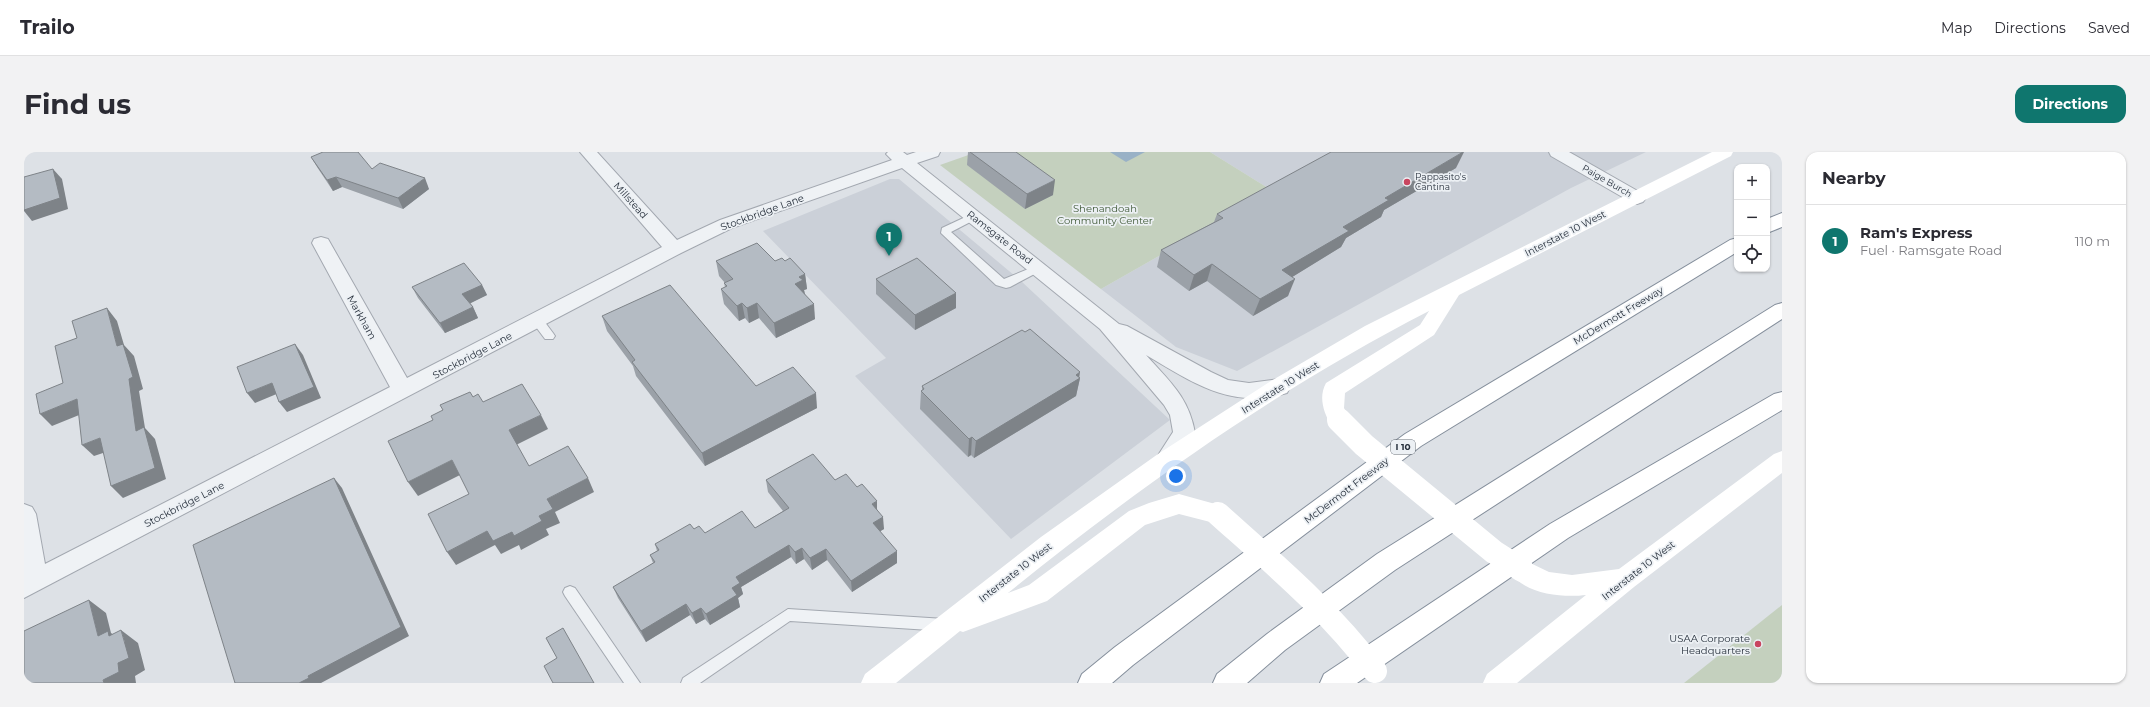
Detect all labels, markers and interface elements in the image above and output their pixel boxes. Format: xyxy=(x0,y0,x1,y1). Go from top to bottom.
text: Trailo xyxy=(20,16,75,39)
text: Map xyxy=(1941,19,1972,37)
text: Directions xyxy=(1994,19,2066,37)
text: Saved xyxy=(2088,19,2130,37)
button: Directions xyxy=(2015,85,2126,123)
text: Find us xyxy=(24,87,131,121)
street label: Paige Burch xyxy=(1580,162,1634,199)
map controls xyxy=(1734,164,1770,272)
button: + xyxy=(1734,164,1770,200)
text: Nearby xyxy=(1822,168,1886,188)
place label: Pappasito's Cantina xyxy=(1415,171,1467,192)
marker: Pappasito's Cantina xyxy=(1402,177,1412,187)
street label: Millstead xyxy=(611,179,650,221)
street label: Stockbridge Lane xyxy=(719,191,806,234)
button: − xyxy=(1734,200,1770,236)
park label: Shenandoah Community Center xyxy=(1057,202,1153,227)
street label: Interstate 10 West xyxy=(1523,207,1608,259)
street label: Ramsgate Road xyxy=(964,208,1035,267)
pin: 1 xyxy=(876,223,902,256)
text: Ram's Express xyxy=(1860,223,1973,242)
text: 1 xyxy=(1832,233,1838,249)
text: 110 m xyxy=(2075,233,2110,249)
button: locate xyxy=(1734,236,1770,272)
text: Fuel · Ramsgate Road xyxy=(1860,242,2002,258)
street label: McDermott Freeway xyxy=(1571,283,1666,347)
street label: Markham xyxy=(344,293,379,342)
street label: Stockbridge Lane xyxy=(430,329,514,382)
street label: Interstate 10 West xyxy=(1239,358,1322,417)
road number: I 10 xyxy=(1391,440,1415,454)
street label: McDermott Freeway xyxy=(1301,454,1392,526)
your location xyxy=(1166,466,1186,486)
street label: Stockbridge Lane xyxy=(142,479,226,530)
street label: Interstate 10 West xyxy=(1599,538,1677,603)
street label: Interstate 10 West xyxy=(976,540,1054,605)
place label: USAA Corporate Headquarters xyxy=(1669,632,1750,657)
marker: USAA Corporate Headquarters xyxy=(1753,639,1763,649)

